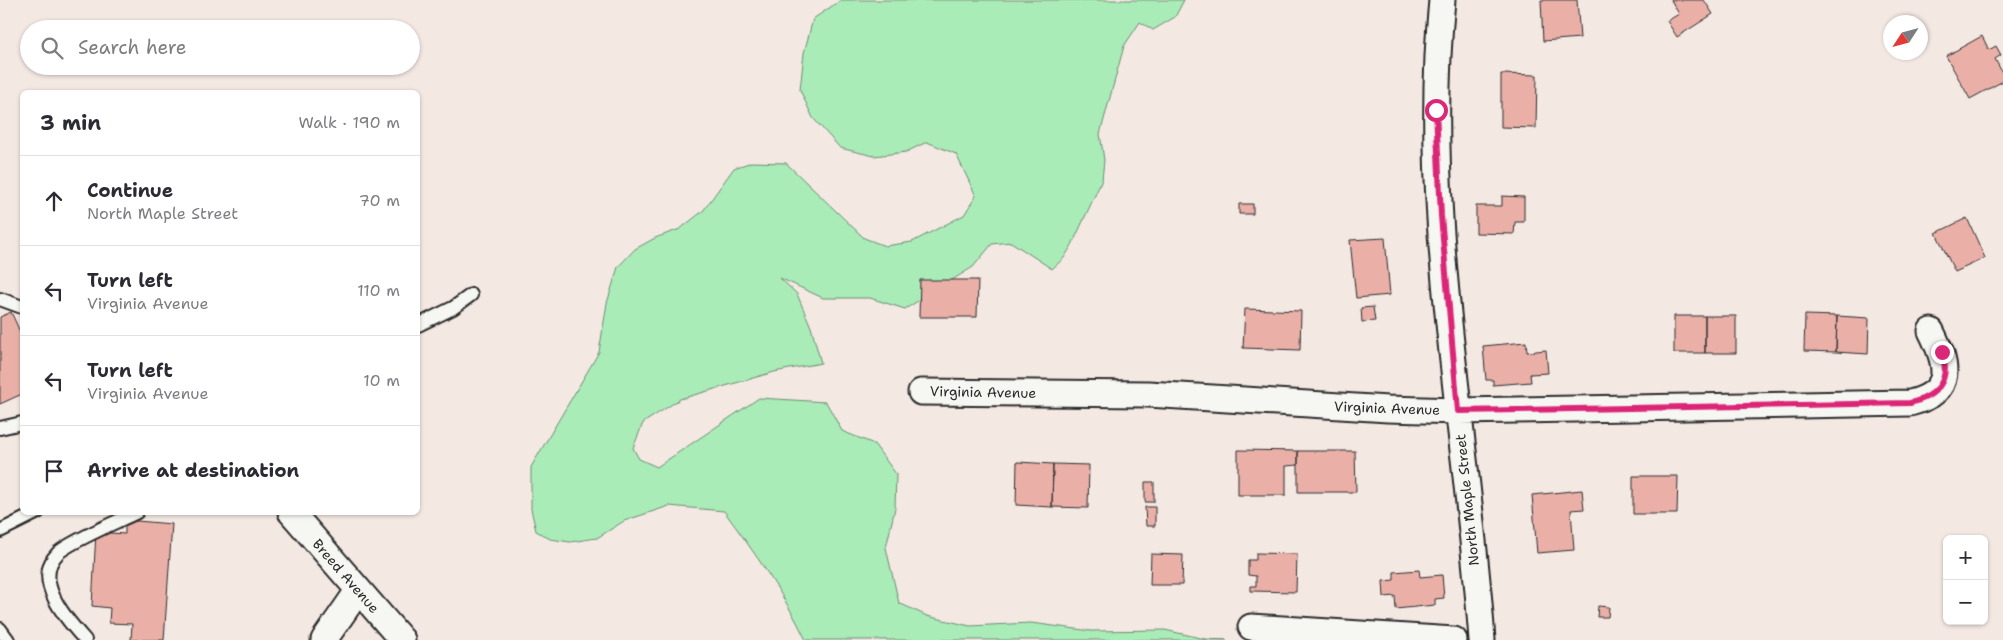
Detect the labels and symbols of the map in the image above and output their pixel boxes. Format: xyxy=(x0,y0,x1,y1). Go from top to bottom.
north arrow xyxy=(1883,15,1928,60)
route start xyxy=(1425,99,1448,122)
route end xyxy=(1931,341,1954,364)
street label: Virginia Avenue xyxy=(930,382,1036,402)
street label: Virginia Avenue xyxy=(1334,397,1441,419)
street label: North Maple Street xyxy=(1451,433,1483,567)
street label: Breed Avenue xyxy=(309,535,383,617)

